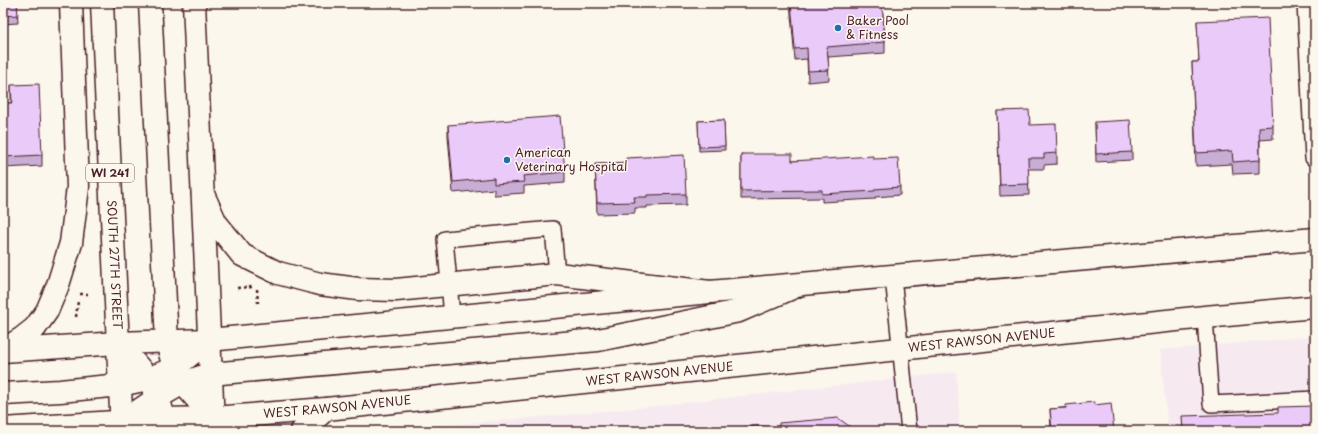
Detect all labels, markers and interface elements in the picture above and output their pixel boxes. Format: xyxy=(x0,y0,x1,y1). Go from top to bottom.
place label: Baker Pool & Fitness xyxy=(846,11,909,43)
marker: Baker Pool & Fitness xyxy=(833,23,843,33)
place label: American Veterinary Hospital xyxy=(515,143,628,175)
marker: American Veterinary Hospital xyxy=(502,155,512,165)
road number: WI 241 xyxy=(86,164,134,182)
street label: SOUTH 27TH STREET xyxy=(103,200,127,331)
street label: WEST RAWSON AVENUE xyxy=(907,323,1056,356)
street label: WEST RAWSON AVENUE xyxy=(585,356,734,390)
street label: WEST RAWSON AVENUE xyxy=(263,390,412,422)

